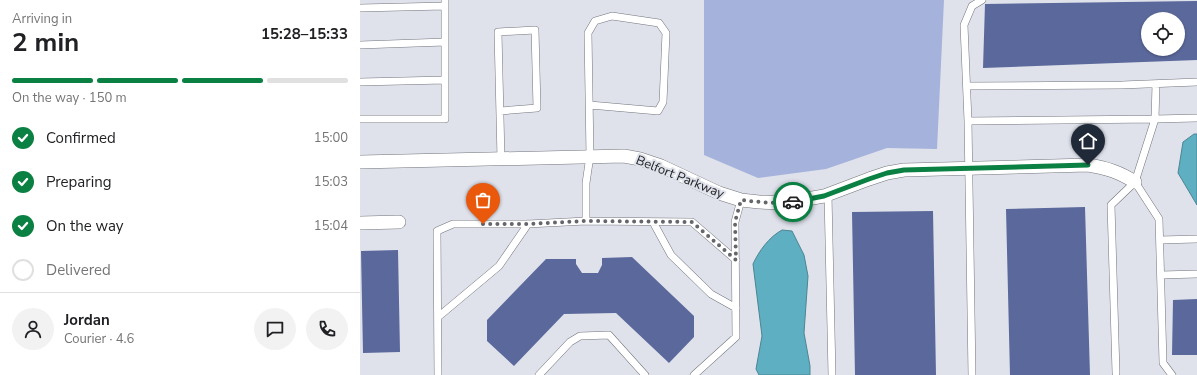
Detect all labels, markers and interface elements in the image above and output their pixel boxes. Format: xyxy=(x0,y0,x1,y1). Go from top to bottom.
text: Arriving in xyxy=(12,10,72,28)
map controls xyxy=(1141,12,1185,56)
button: locate xyxy=(1141,12,1185,56)
text: 15:28–15:33 xyxy=(261,24,348,44)
text: 2 min xyxy=(12,25,79,60)
text: On the way · 150 m xyxy=(12,89,127,107)
pin xyxy=(1071,124,1105,165)
icon: check xyxy=(12,127,34,149)
text: Confirmed xyxy=(46,128,116,148)
text: 15:00 xyxy=(314,129,348,147)
icon: home xyxy=(1077,130,1099,152)
street label: Belfort Parkway xyxy=(633,151,727,203)
icon: check xyxy=(12,171,34,193)
text: Preparing xyxy=(46,172,111,192)
text: 15:03 xyxy=(314,173,348,191)
courier xyxy=(773,182,813,222)
pin xyxy=(466,183,500,224)
icon: bag xyxy=(472,189,494,211)
icon: car xyxy=(782,191,804,213)
icon: check xyxy=(12,215,34,237)
text: On the way xyxy=(46,216,124,236)
text: 15:04 xyxy=(314,217,348,235)
text: Delivered xyxy=(46,260,111,280)
button: person xyxy=(12,308,54,350)
button: chat xyxy=(254,308,296,350)
button: phone xyxy=(306,308,348,350)
text: Jordan xyxy=(64,310,110,330)
text: Courier · 4.6 xyxy=(64,330,134,348)

